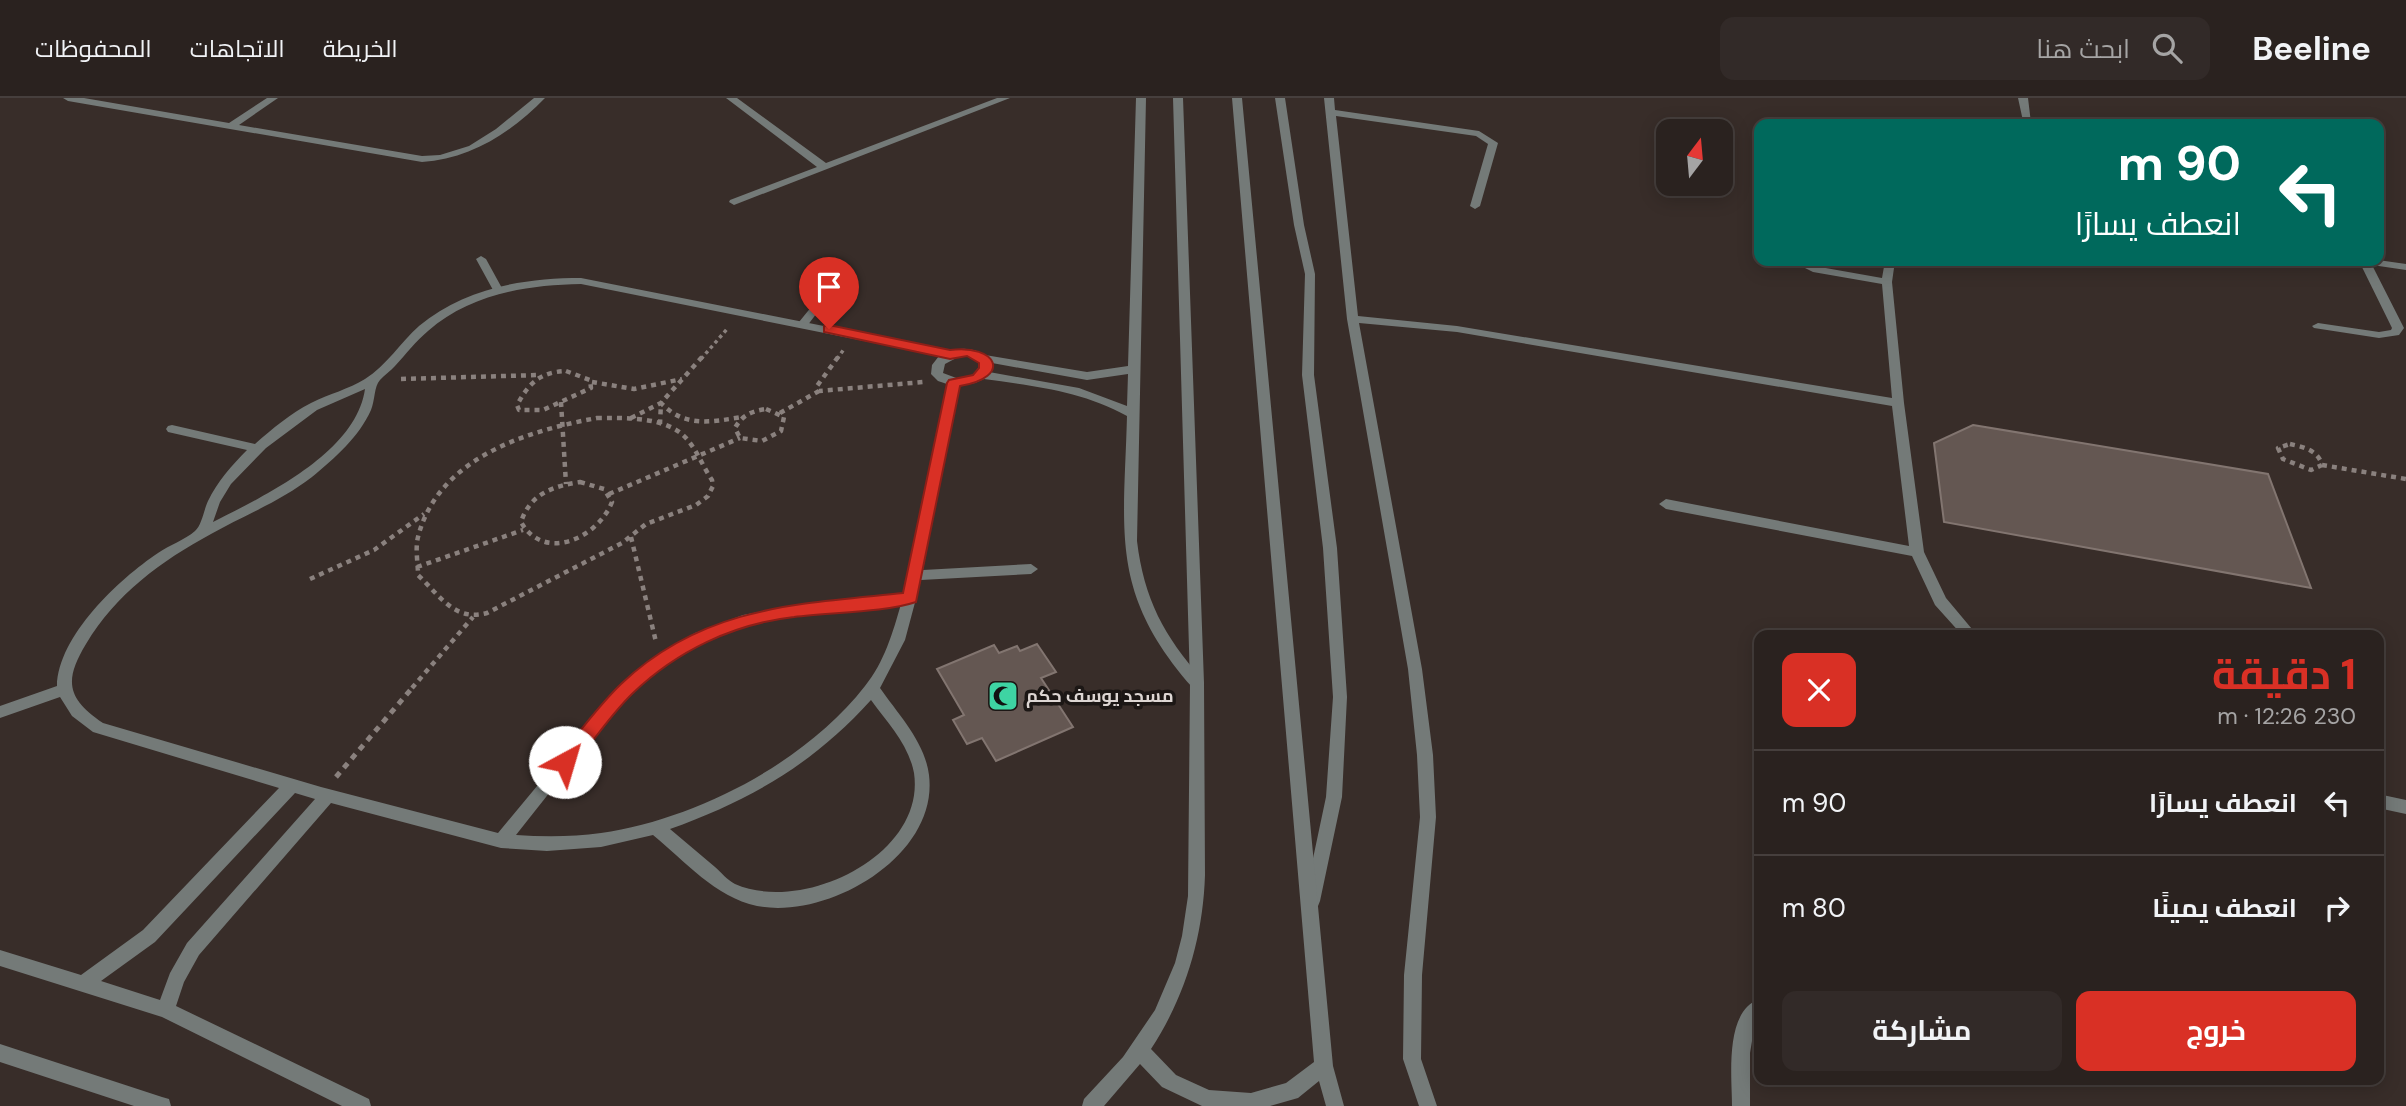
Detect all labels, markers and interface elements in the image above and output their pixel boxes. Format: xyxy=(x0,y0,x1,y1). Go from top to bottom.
search box xyxy=(1720,17,2210,80)
text: Beeline xyxy=(2252,27,2371,70)
icon: search xyxy=(2148,29,2186,67)
text: ابحث هنا xyxy=(2036,32,2130,66)
text: المحفوظات xyxy=(35,33,152,64)
text: الاتجاهات xyxy=(190,33,285,64)
text: الخريطة xyxy=(323,33,398,64)
north arrow xyxy=(1656,119,1732,196)
map controls xyxy=(1656,119,1733,196)
text: 90 m xyxy=(2118,131,2241,195)
icon: left xyxy=(2265,147,2356,238)
text: انعطف يسارًا xyxy=(2075,203,2241,245)
pin xyxy=(799,257,859,329)
icon: arrive xyxy=(810,268,848,306)
text: 1 دقيقة xyxy=(2212,647,2356,702)
button: close xyxy=(1782,653,1856,727)
mosque icon: مسجد يوسف حكم xyxy=(986,679,1020,713)
place label: مسجد يوسف حكم xyxy=(1026,684,1174,708)
text: 230 m · 12:26 xyxy=(2217,701,2356,731)
position arrow xyxy=(528,725,602,799)
icon: left xyxy=(2318,784,2356,822)
text: 90 m xyxy=(1782,786,1846,820)
text: انعطف يسارًا xyxy=(2149,786,2297,820)
icon: right xyxy=(2318,889,2356,927)
text: 80 m xyxy=(1782,891,1846,925)
text: انعطف يمينًا xyxy=(2152,891,2297,925)
button: مشاركة xyxy=(1782,991,2062,1071)
button: خروج xyxy=(2076,991,2356,1071)

